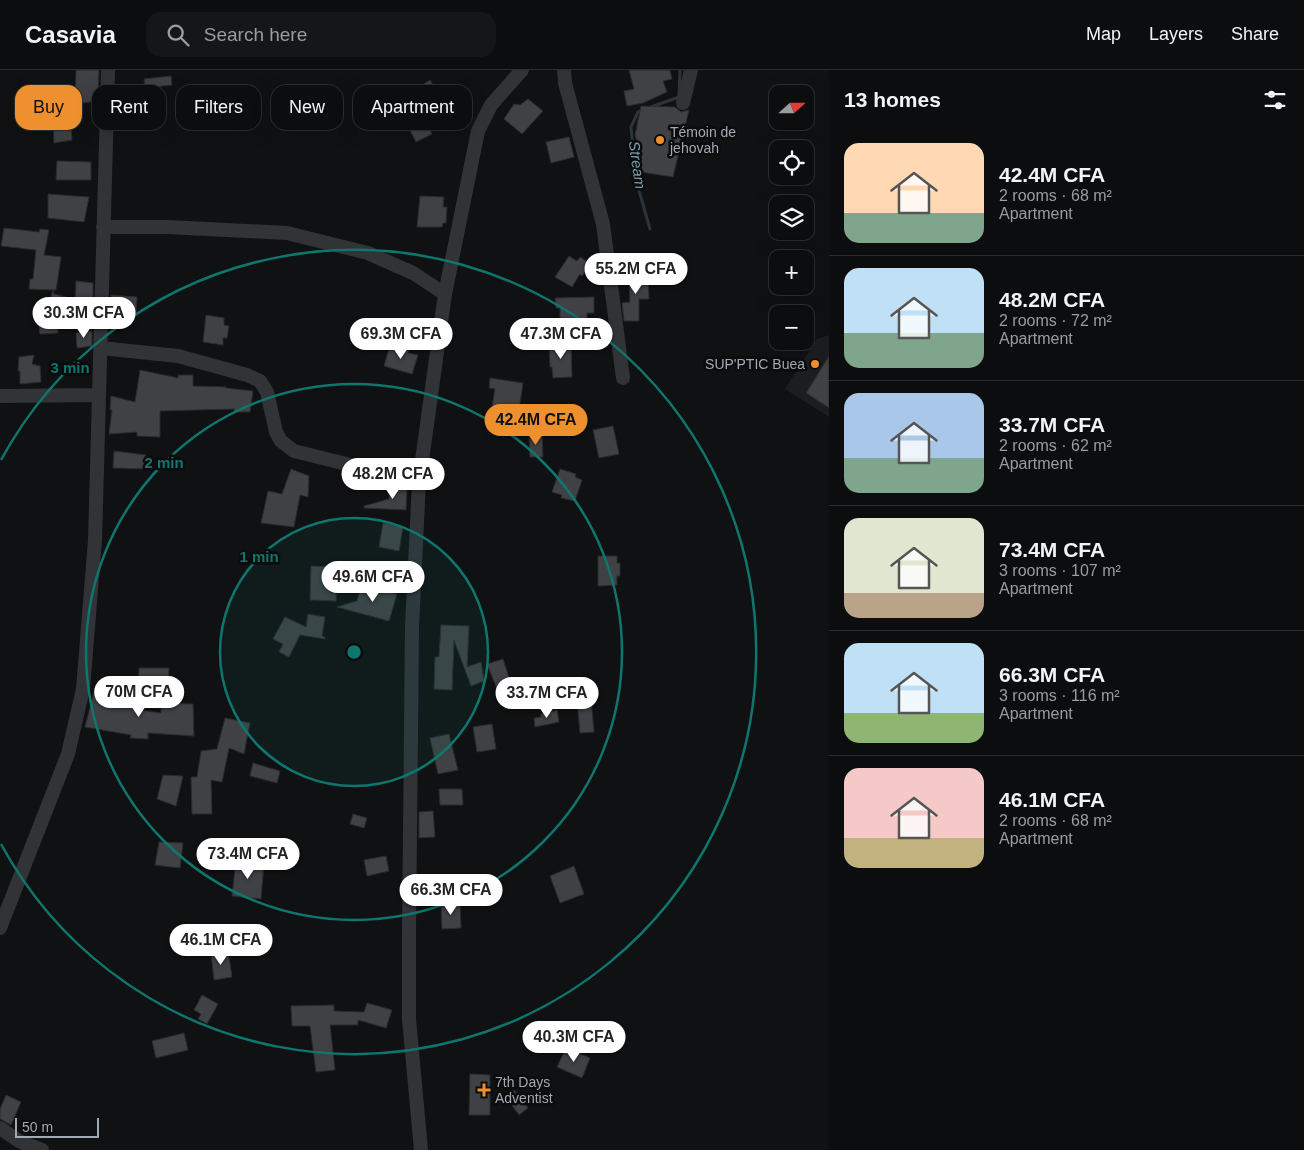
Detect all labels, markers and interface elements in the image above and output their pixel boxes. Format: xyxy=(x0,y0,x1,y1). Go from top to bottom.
search box xyxy=(146,12,496,57)
text: Casavia xyxy=(25,21,116,48)
icon: search xyxy=(164,21,192,49)
text: Search here xyxy=(204,24,307,45)
text: Map xyxy=(1086,24,1121,44)
text: Layers xyxy=(1149,24,1203,44)
text: Share xyxy=(1231,24,1279,44)
chip: Buy xyxy=(15,85,82,130)
chip: Rent xyxy=(92,85,166,130)
chip: Filters xyxy=(176,85,261,130)
chip: New xyxy=(271,85,343,130)
chip: Apartment xyxy=(353,85,472,130)
north arrow xyxy=(769,85,814,130)
map controls xyxy=(769,85,814,350)
icon: filters xyxy=(1261,86,1289,114)
text: 13 homes xyxy=(844,88,941,111)
place label: Témoin de jehovah xyxy=(669,124,736,156)
marker: Témoin de jehovah xyxy=(654,134,666,146)
water label: Stream xyxy=(626,140,649,190)
button: locate xyxy=(769,140,814,185)
icon: home xyxy=(884,163,944,223)
text: 42.4M CFA xyxy=(999,163,1105,186)
text: 2 rooms · 68 m² xyxy=(999,187,1112,204)
button: layers xyxy=(769,195,814,240)
text: Apartment xyxy=(999,205,1073,222)
button: + xyxy=(769,250,814,295)
pin: 55.2M CFA xyxy=(579,252,693,295)
text: 55.2M CFA xyxy=(596,260,676,277)
icon: home xyxy=(884,288,944,348)
text: 48.2M CFA xyxy=(999,288,1105,311)
pin: 30.3M CFA xyxy=(27,296,141,339)
text: 30.3M CFA xyxy=(44,304,124,321)
button: − xyxy=(769,305,814,350)
text: 2 rooms · 72 m² xyxy=(999,312,1112,329)
pin: 69.3M CFA xyxy=(344,318,458,360)
pin: 47.3M CFA xyxy=(504,318,618,360)
text: 69.3M CFA xyxy=(361,325,441,342)
text: 47.3M CFA xyxy=(521,325,601,342)
text: Apartment xyxy=(999,330,1073,347)
place label: SUP'PTIC Buea xyxy=(705,356,805,372)
marker: SUP'PTIC Buea xyxy=(809,358,821,370)
text: 3 min xyxy=(50,359,90,376)
pin: 42.4M CFA xyxy=(479,404,593,446)
text: 42.4M CFA xyxy=(496,411,576,428)
icon: home xyxy=(884,413,944,473)
text: 33.7M CFA xyxy=(999,413,1105,436)
text: 2 rooms · 62 m² xyxy=(999,437,1112,454)
text: 2 min xyxy=(144,454,184,471)
text: Apartment xyxy=(999,455,1073,472)
pin: 48.2M CFA xyxy=(336,458,450,500)
text: 48.2M CFA xyxy=(353,465,433,482)
icon: home xyxy=(884,538,944,598)
text: 73.4M CFA xyxy=(999,538,1105,561)
text: 1 min xyxy=(239,548,279,565)
pin: 49.6M CFA xyxy=(316,560,430,603)
text: 3 rooms · 107 m² xyxy=(999,562,1121,579)
text: 49.6M CFA xyxy=(333,568,413,585)
text: Apartment xyxy=(999,580,1073,597)
centre of rings xyxy=(345,643,363,661)
icon: home xyxy=(884,663,944,723)
text: 66.3M CFA xyxy=(999,663,1105,686)
pin: 70M CFA xyxy=(93,676,185,718)
pin: 33.7M CFA xyxy=(490,676,604,719)
text: 70M CFA xyxy=(105,683,173,700)
text: 33.7M CFA xyxy=(507,684,587,701)
text: 3 rooms · 116 m² xyxy=(999,687,1120,704)
text: Apartment xyxy=(999,705,1073,722)
icon: home xyxy=(884,788,944,848)
text: 46.1M CFA xyxy=(999,788,1105,811)
text: 2 rooms · 68 m² xyxy=(999,812,1112,829)
text: Apartment xyxy=(999,830,1073,847)
pin: 73.4M CFA xyxy=(191,838,305,880)
text: 73.4M CFA xyxy=(208,845,288,862)
pin: 66.3M CFA xyxy=(394,874,508,916)
text: 66.3M CFA xyxy=(411,881,491,898)
pin: 46.1M CFA xyxy=(164,924,278,966)
text: 46.1M CFA xyxy=(181,931,261,948)
pin: 40.3M CFA xyxy=(517,1020,631,1063)
text: 40.3M CFA xyxy=(534,1028,614,1045)
place label: 7th Days Adventist xyxy=(495,1074,553,1106)
marker: 7th Days Adventist xyxy=(477,1083,491,1097)
scale bar xyxy=(15,1115,99,1138)
text: 50 m xyxy=(22,1119,53,1135)

